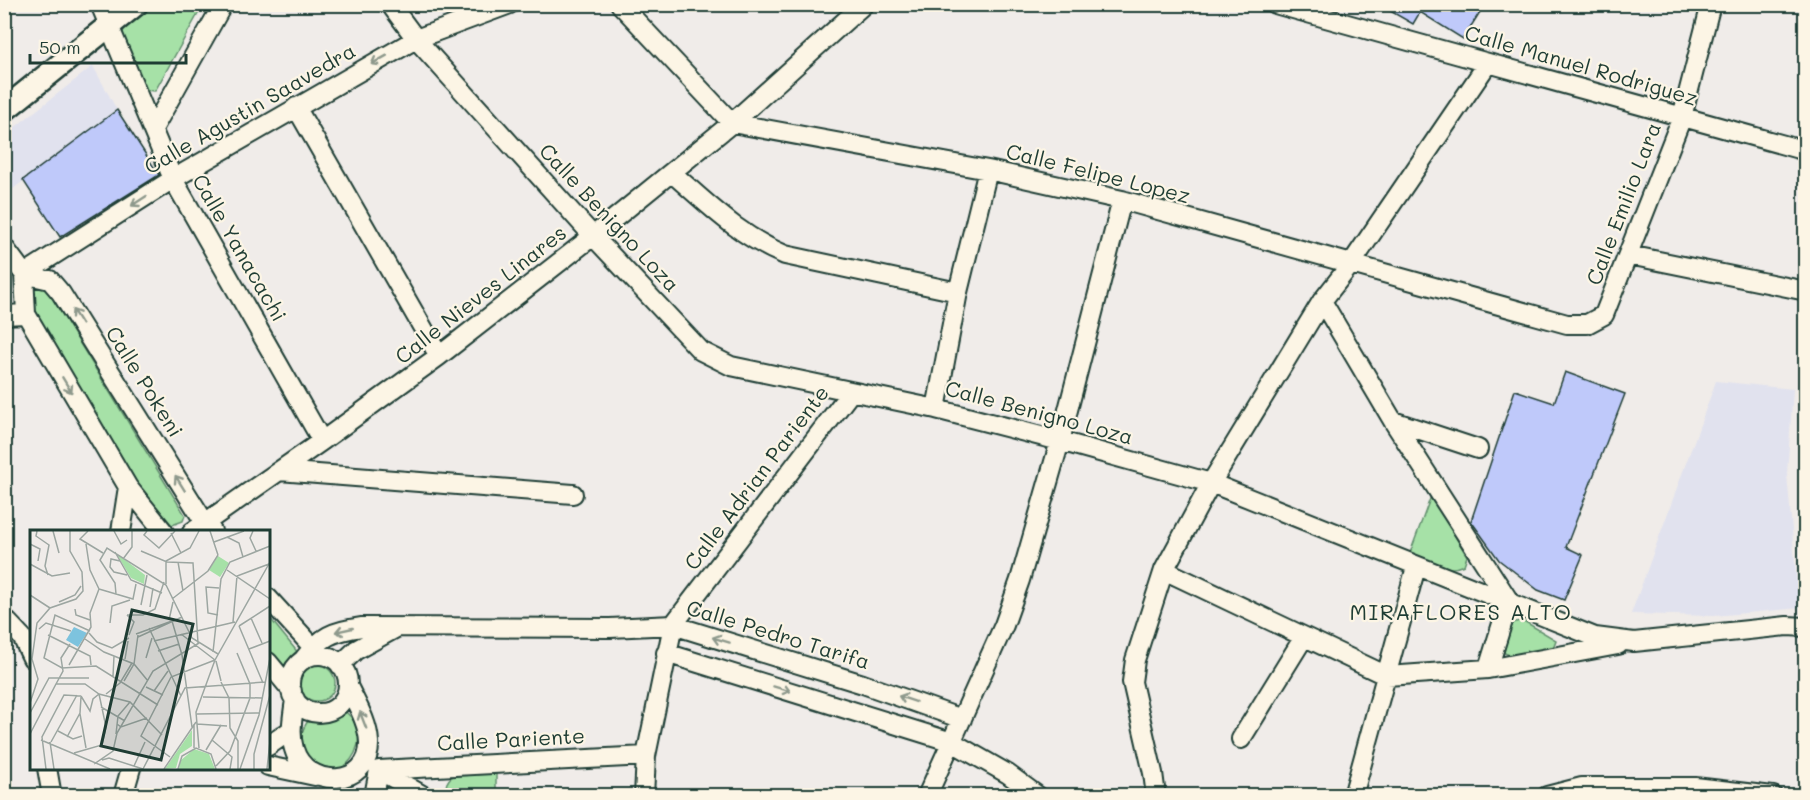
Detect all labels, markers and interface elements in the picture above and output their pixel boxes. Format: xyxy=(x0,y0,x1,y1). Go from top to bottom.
street label: Calle Manuel Rodriguez xyxy=(1462,18,1701,111)
scale bar xyxy=(30,27,186,65)
text: 50 m xyxy=(39,35,81,59)
street label: Calle Agustin Saavedra xyxy=(139,36,360,179)
one-way arrow xyxy=(371,54,388,66)
street label: Calle Emilio Lara xyxy=(1579,118,1666,289)
street label: Calle Benigno Loza xyxy=(534,137,686,297)
street label: Calle Felipe Lopez xyxy=(1004,137,1193,208)
street label: Calle Yanacachi xyxy=(187,169,293,326)
one-way arrow xyxy=(131,195,147,207)
street label: Calle Nieves Linares xyxy=(389,218,571,369)
one-way arrow xyxy=(70,309,82,326)
street label: Calle Pokeni xyxy=(100,321,190,442)
street label: Calle Benigno Loza xyxy=(942,373,1136,450)
one-way arrow xyxy=(62,376,74,393)
street label: Calle Adrian Pariente xyxy=(678,379,834,575)
one-way arrow xyxy=(173,475,185,492)
inset map xyxy=(30,530,270,770)
street label: Calle Pedro Tarifa xyxy=(684,593,873,674)
district label: MIRAFLORES ALTO xyxy=(1350,597,1572,626)
one-way arrow xyxy=(335,625,354,637)
one-way arrow xyxy=(712,634,731,645)
one-way arrow xyxy=(772,684,791,695)
one-way arrow xyxy=(898,693,916,704)
one-way arrow xyxy=(357,711,368,729)
street label: Calle Pariente xyxy=(436,721,586,756)

